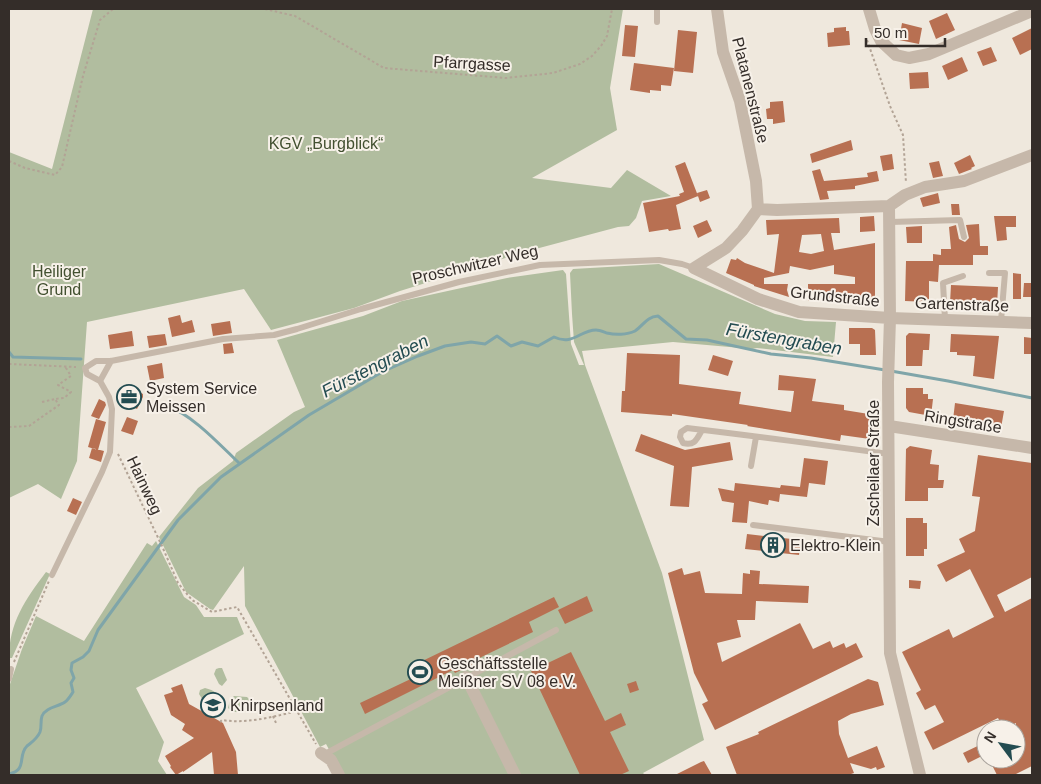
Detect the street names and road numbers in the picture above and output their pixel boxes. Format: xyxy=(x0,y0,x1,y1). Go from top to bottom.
street label: Platanenstraße xyxy=(729,35,772,145)
street label: Pfarrgasse xyxy=(433,53,511,74)
street label: Proschwitzer Weg xyxy=(411,242,540,287)
street label: Grundstraße xyxy=(789,283,881,310)
street label: Gartenstraße xyxy=(915,294,1009,315)
street label: Zscheilaer Straße xyxy=(865,400,882,526)
street label: Ringstraße xyxy=(923,407,1003,436)
street label: Hainweg xyxy=(124,453,165,517)

